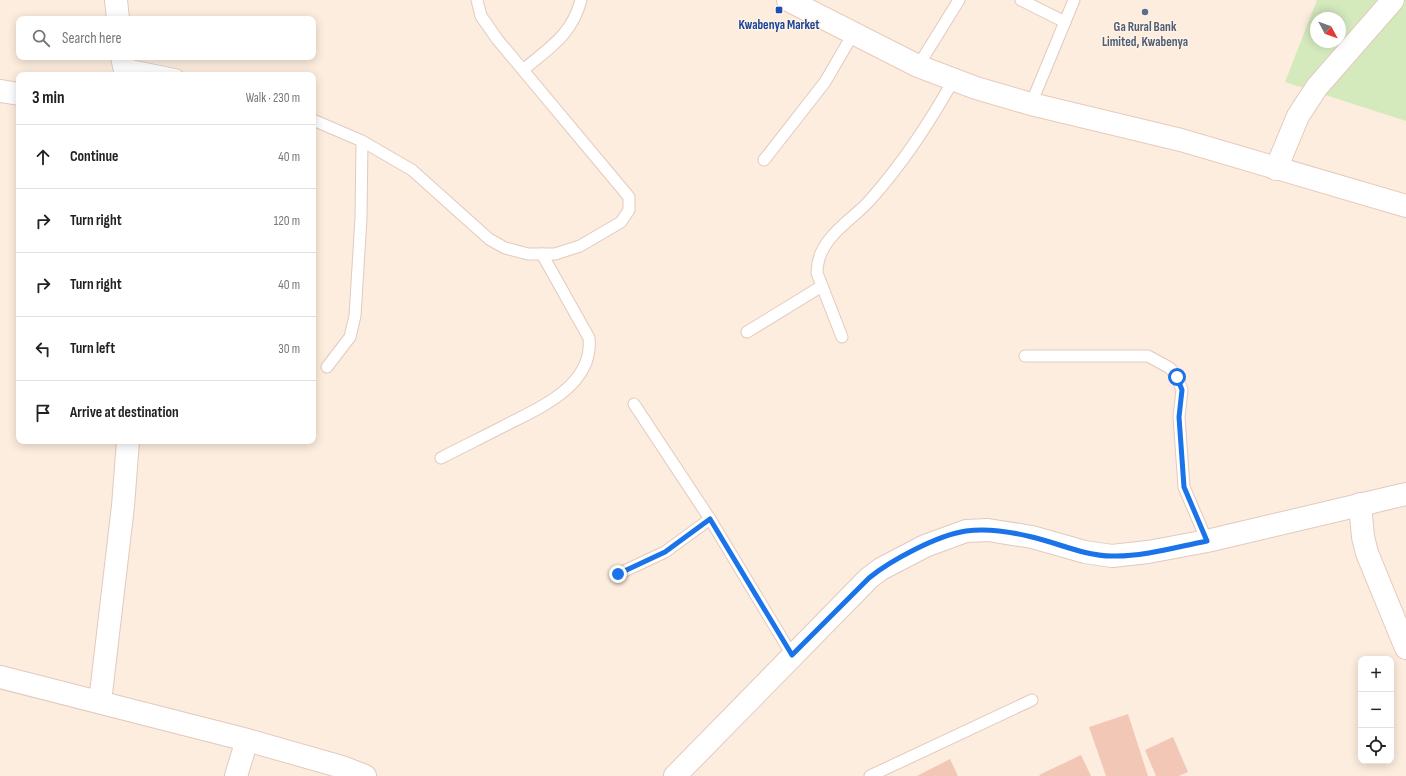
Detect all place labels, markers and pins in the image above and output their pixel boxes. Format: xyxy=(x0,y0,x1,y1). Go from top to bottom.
marker: Kwabenya Market xyxy=(774,5,784,15)
marker: Ga Rural Bank Limited, Kwabenya xyxy=(1140,7,1150,17)
place label: Kwabenya Market xyxy=(738,17,820,33)
place label: Ga Rural Bank Limited, Kwabenya xyxy=(1102,19,1188,50)

